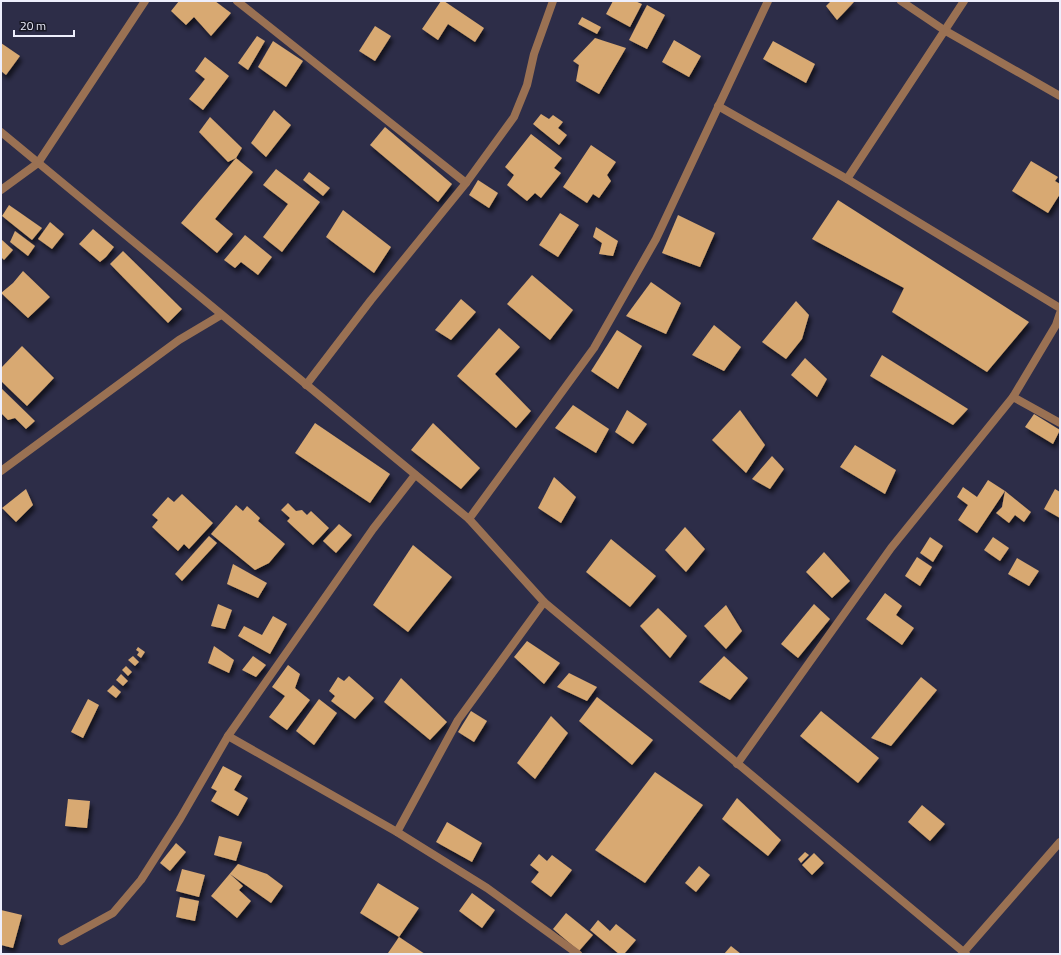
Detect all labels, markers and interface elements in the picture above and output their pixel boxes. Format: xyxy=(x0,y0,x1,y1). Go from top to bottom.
scale bar xyxy=(14,12,74,38)
text: 20 m xyxy=(20,16,46,35)

